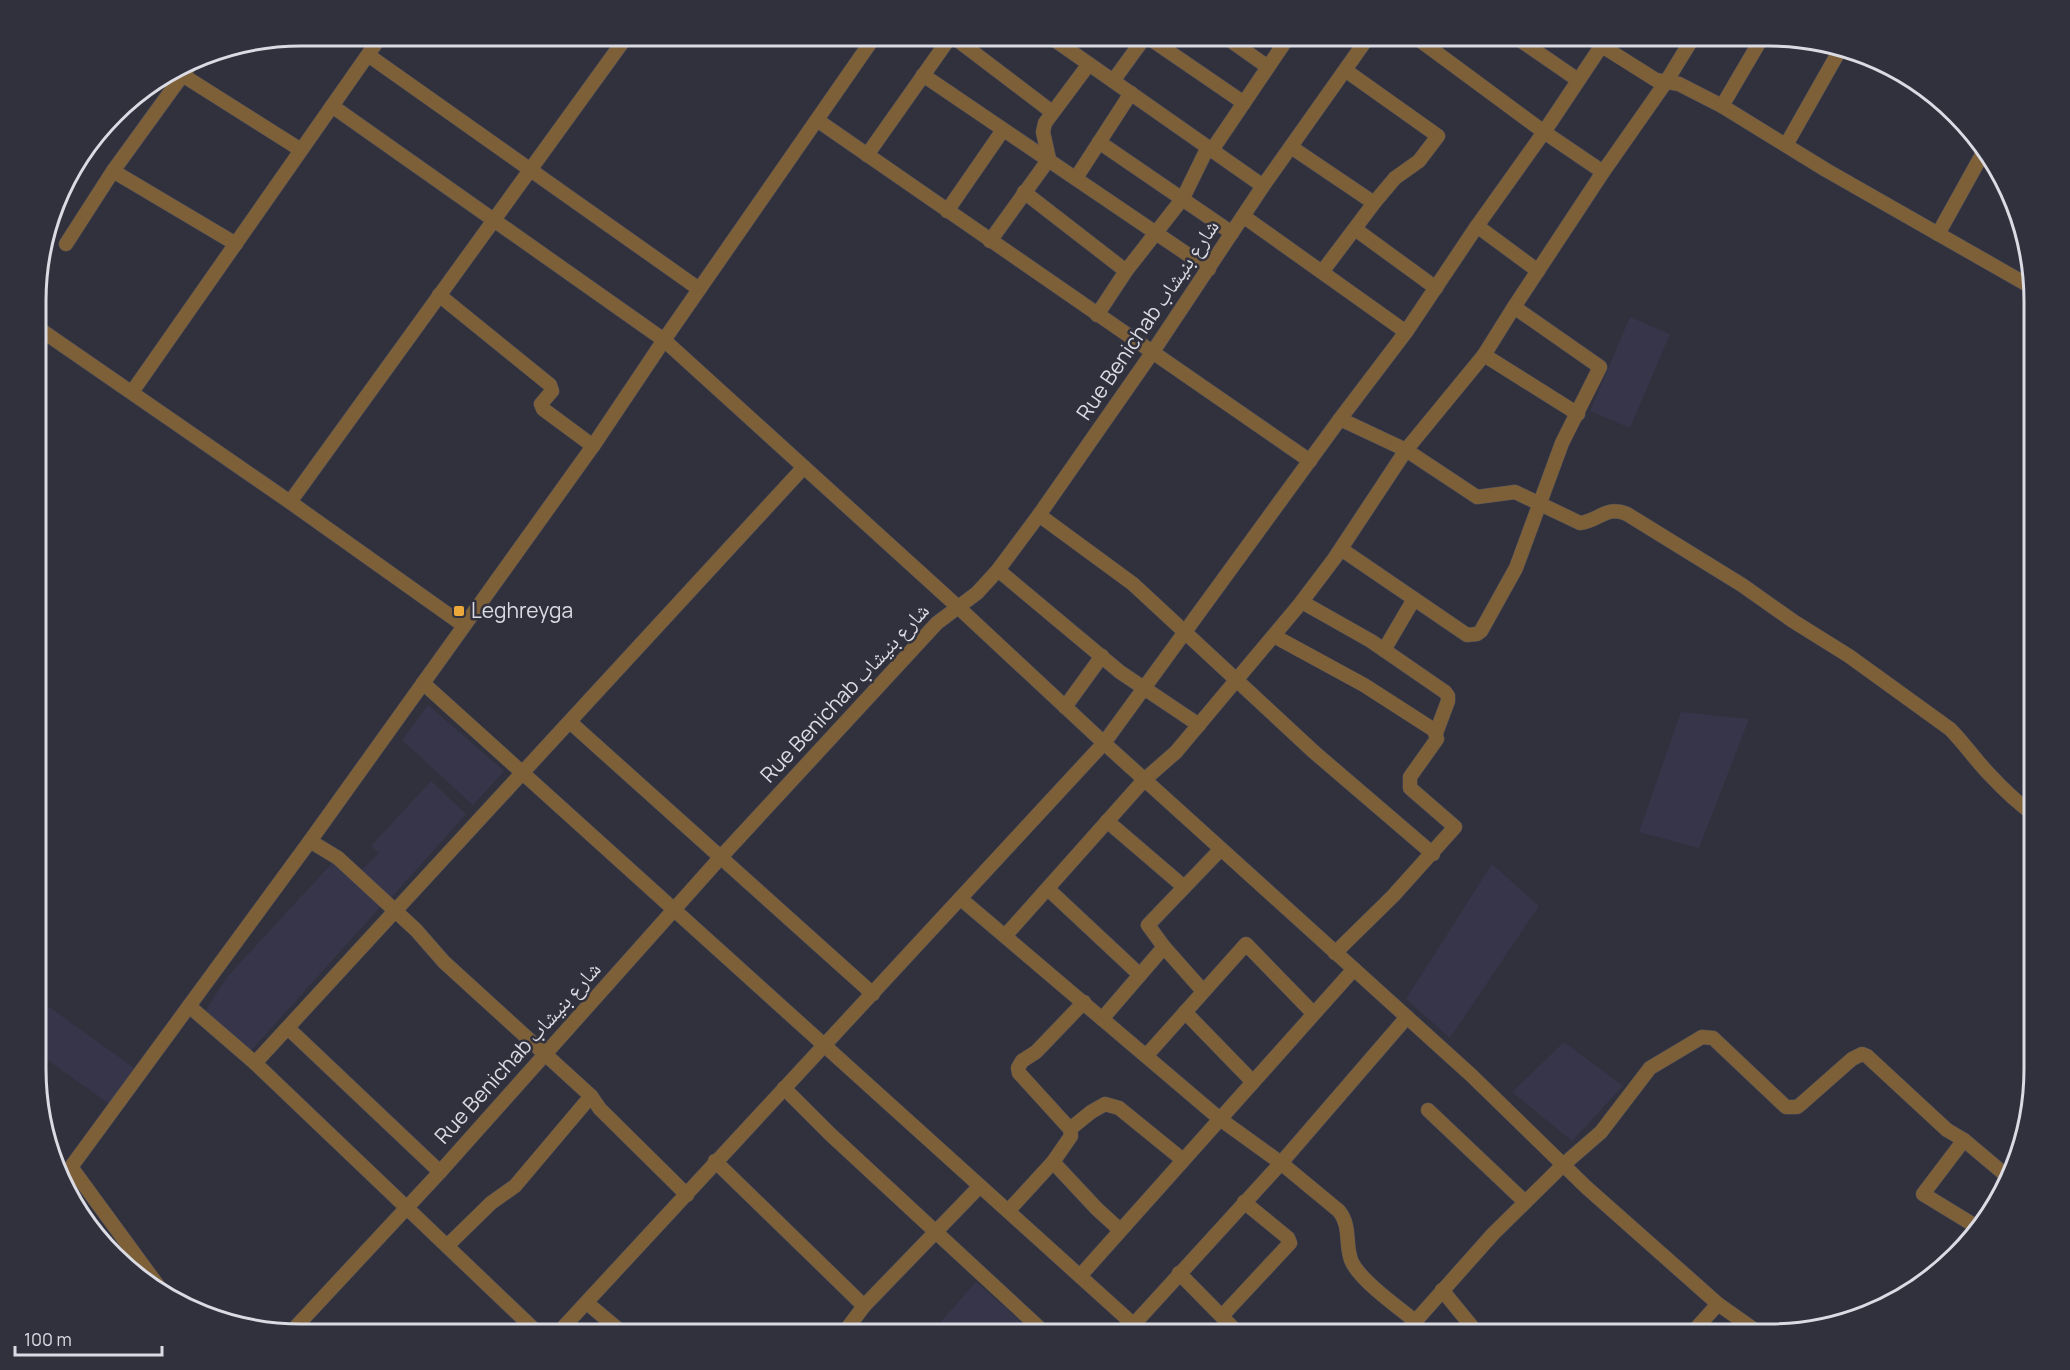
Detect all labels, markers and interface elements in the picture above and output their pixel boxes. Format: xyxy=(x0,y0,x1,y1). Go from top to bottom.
street label: Rue Benichab شارع بنيشاب xyxy=(1070,214,1225,425)
place label: Leghreyga xyxy=(471,596,573,624)
street label: Rue Benichab شارع بنيشاب xyxy=(754,597,935,788)
marker: Leghreyga xyxy=(452,604,466,618)
street label: Rue Benichab شارع بنيشاب xyxy=(428,955,607,1149)
scale bar xyxy=(15,1319,162,1357)
text: 100 m xyxy=(24,1327,72,1351)

